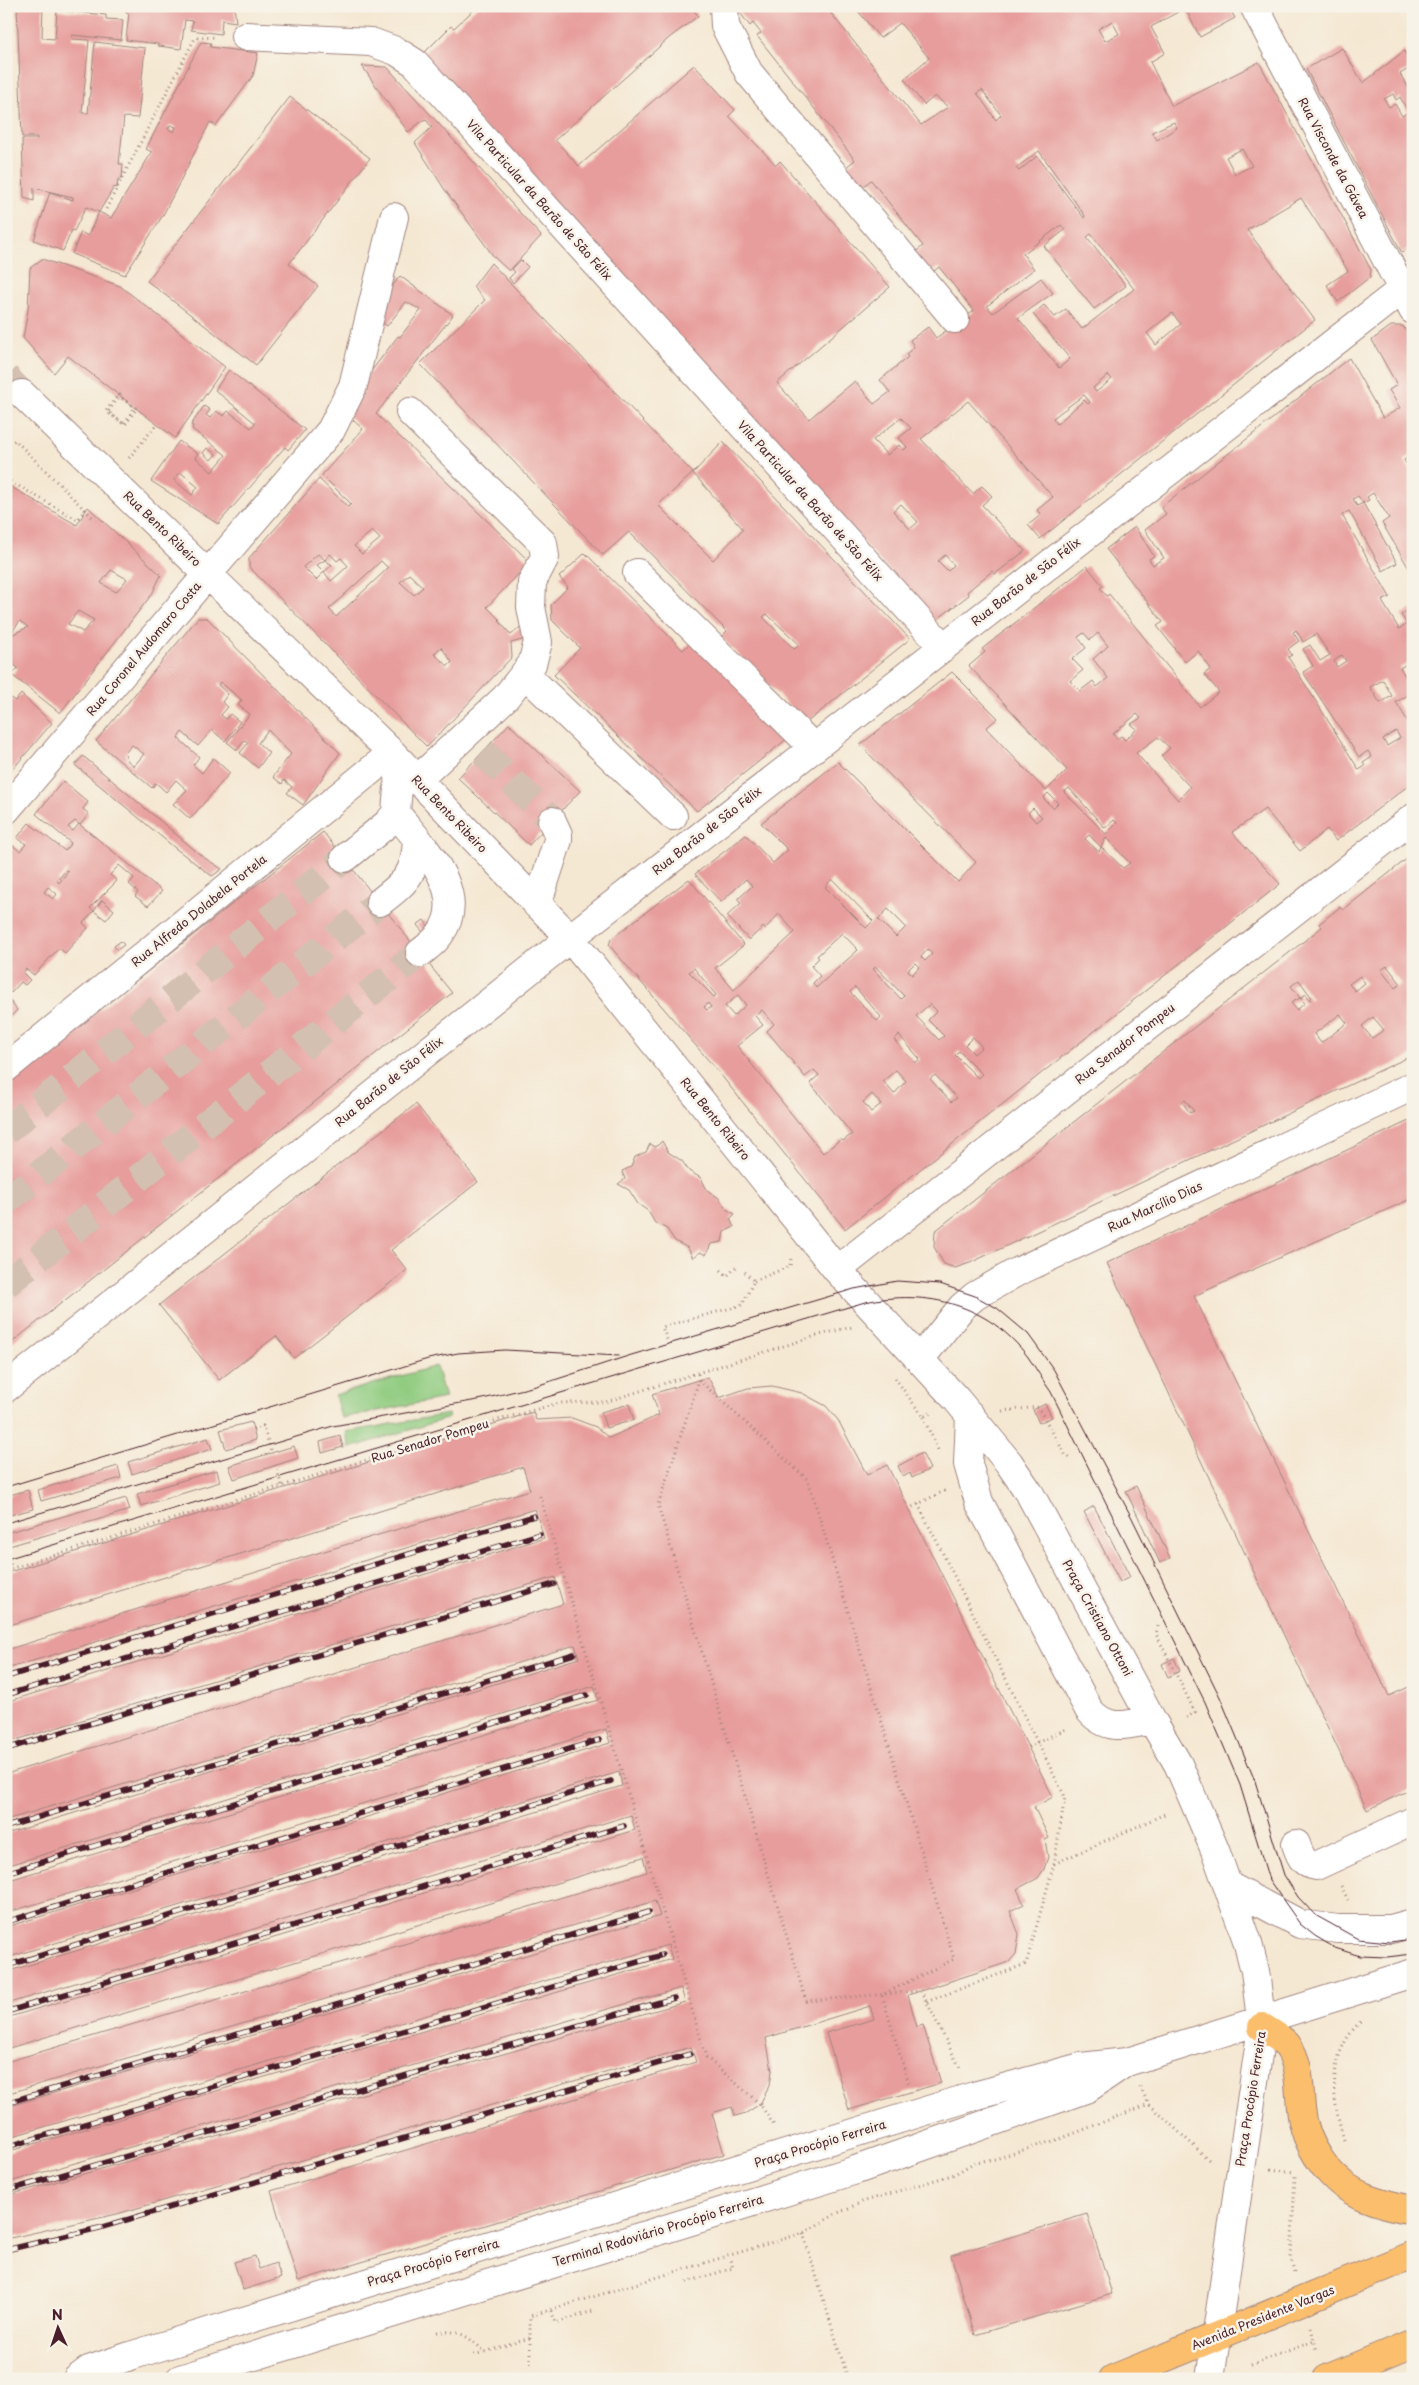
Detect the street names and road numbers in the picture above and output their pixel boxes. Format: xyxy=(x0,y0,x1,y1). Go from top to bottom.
street label: Rua Visconde da Gávea xyxy=(1294,94,1374,222)
street label: Vila Particular da Barão de São Félix xyxy=(463,115,617,283)
street label: Vila Particular da Barão de São Félix xyxy=(734,416,888,584)
street label: Rua Bento Ribeiro xyxy=(120,486,206,570)
street label: Rua Barão de São Félix xyxy=(967,533,1084,630)
street label: Rua Coronel Audomaro Costa xyxy=(82,577,205,719)
street label: Rua Bento Ribeiro xyxy=(408,770,492,856)
street label: Rua Barão de São Félix xyxy=(648,782,765,879)
street label: Rua Alfredo Dolabela Portela xyxy=(127,849,271,971)
street label: Rua Senador Pompeu xyxy=(1071,998,1178,1088)
street label: Rua Barão de São Félix xyxy=(330,1032,446,1131)
street label: Rua Bento Ribeiro xyxy=(677,1073,755,1164)
street label: Rua Marcílio Dias xyxy=(1104,1176,1205,1236)
street label: Rua Senador Pompeu xyxy=(369,1414,491,1467)
street label: Praça Cristiano Ottoni xyxy=(1058,1556,1138,1679)
street label: Praça Procópio Ferreira xyxy=(1230,2029,1270,2168)
street label: Praça Procópio Ferreira xyxy=(752,2114,889,2172)
street label: Terminal Rodoviário Procópio Ferreira xyxy=(550,2189,766,2271)
street label: Praça Procópio Ferreira xyxy=(365,2233,502,2291)
street label: Avenida Presidente Vargas xyxy=(1188,2280,1337,2354)

